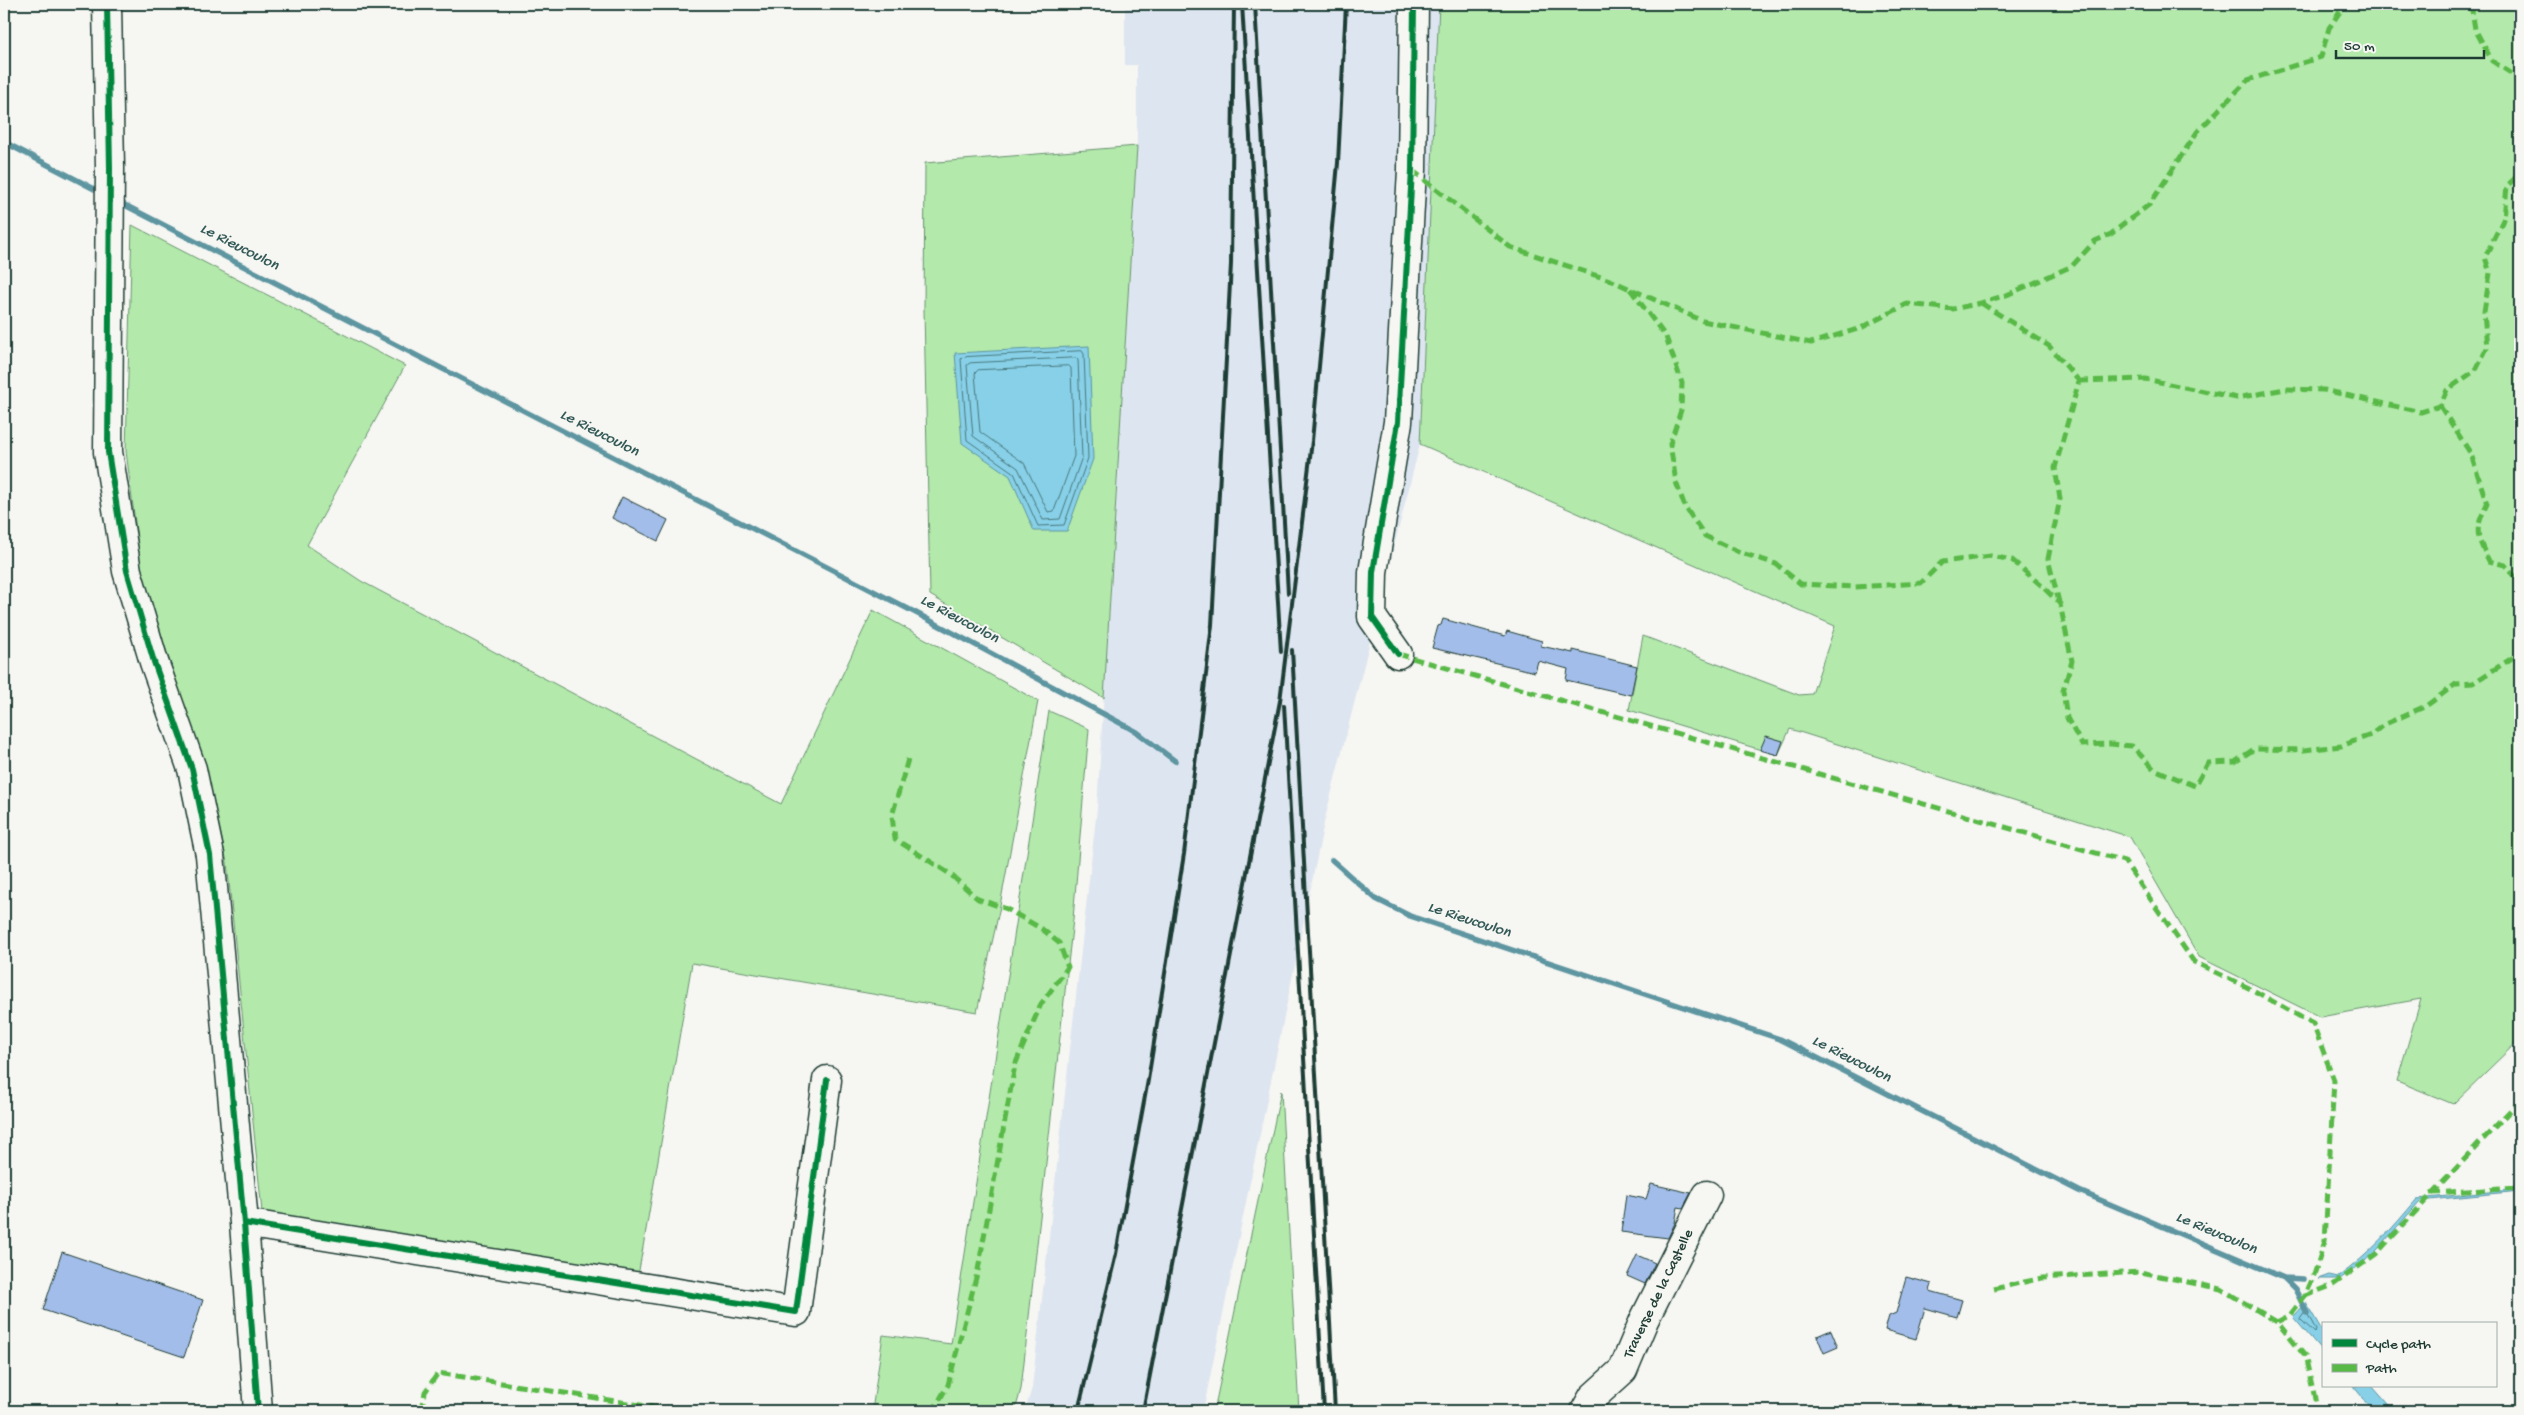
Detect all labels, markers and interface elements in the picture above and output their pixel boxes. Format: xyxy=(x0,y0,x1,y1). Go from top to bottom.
scale bar xyxy=(2336,28,2484,60)
text: 50 m xyxy=(2344,38,2375,56)
water label: Le Rieucoulon xyxy=(196,220,282,276)
water label: Le Rieucoulon xyxy=(556,406,642,462)
water label: Le Rieucoulon xyxy=(916,591,1002,649)
water label: Le Rieucoulon xyxy=(1425,899,1513,943)
water label: Le Rieucoulon xyxy=(1808,1032,1894,1088)
water label: Le Rieucoulon xyxy=(2173,1208,2260,1260)
street label: Traverse de la Castelle xyxy=(1619,1226,1698,1362)
legend xyxy=(2322,1322,2496,1388)
text: Cycle path xyxy=(2366,1336,2431,1354)
text: Path xyxy=(2365,1360,2397,1378)

